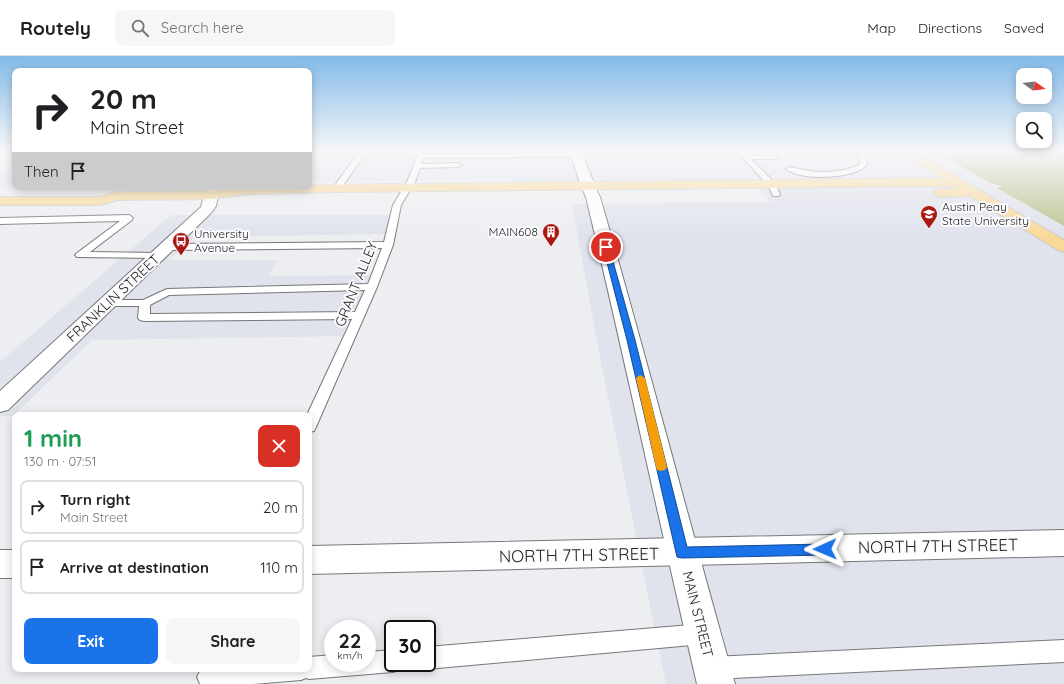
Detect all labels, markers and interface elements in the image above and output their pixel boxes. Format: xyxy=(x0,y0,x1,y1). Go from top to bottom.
search box xyxy=(115,10,395,46)
text: Routely xyxy=(20,16,91,40)
icon: search xyxy=(129,17,151,39)
text: Search here xyxy=(161,18,244,37)
text: Map xyxy=(867,19,896,37)
text: Directions xyxy=(918,19,982,37)
text: Saved xyxy=(1004,19,1044,37)
north arrow xyxy=(1016,68,1052,104)
map controls xyxy=(1016,68,1052,148)
text: 20 m xyxy=(90,81,157,116)
icon: right xyxy=(24,84,76,136)
button: search xyxy=(1016,112,1052,148)
text: Main Street xyxy=(90,116,184,139)
icon: arrive xyxy=(67,160,89,182)
text: Then xyxy=(24,162,59,181)
place label: Austin Peay State University xyxy=(942,199,1029,228)
school or university icon: Austin Peay State University xyxy=(919,204,939,229)
building icon: MAIN608 xyxy=(541,222,561,247)
place label: MAIN608 xyxy=(488,224,538,239)
place label: University Avenue xyxy=(194,226,249,255)
pin xyxy=(589,230,623,264)
bus stop icon: University Avenue xyxy=(171,231,191,256)
icon: arrive xyxy=(595,236,617,258)
street label: GRANT ALLEY xyxy=(331,239,381,329)
street label: FRANKLIN STREET xyxy=(63,250,163,346)
text: 1 min xyxy=(24,423,82,453)
button: close xyxy=(258,425,300,467)
text: 130 m · 07:51 xyxy=(24,453,96,469)
text: Turn right xyxy=(60,490,131,509)
icon: right xyxy=(26,496,48,518)
text: 20 m xyxy=(263,498,298,517)
text: Main Street xyxy=(60,509,128,525)
position arrow xyxy=(804,528,846,570)
street label: NORTH 7TH STREET xyxy=(858,534,1018,557)
street label: NORTH 7TH STREET xyxy=(499,543,659,566)
icon: arrive xyxy=(26,556,48,578)
text: Arrive at destination xyxy=(60,558,209,577)
text: 110 m xyxy=(260,558,298,577)
street label: MAIN STREET xyxy=(679,569,717,659)
button: Exit xyxy=(24,618,158,664)
button: Share xyxy=(166,618,300,664)
speed limit sign: 30 xyxy=(384,620,436,672)
text: 22 xyxy=(339,628,361,653)
text: km/h xyxy=(337,649,363,662)

